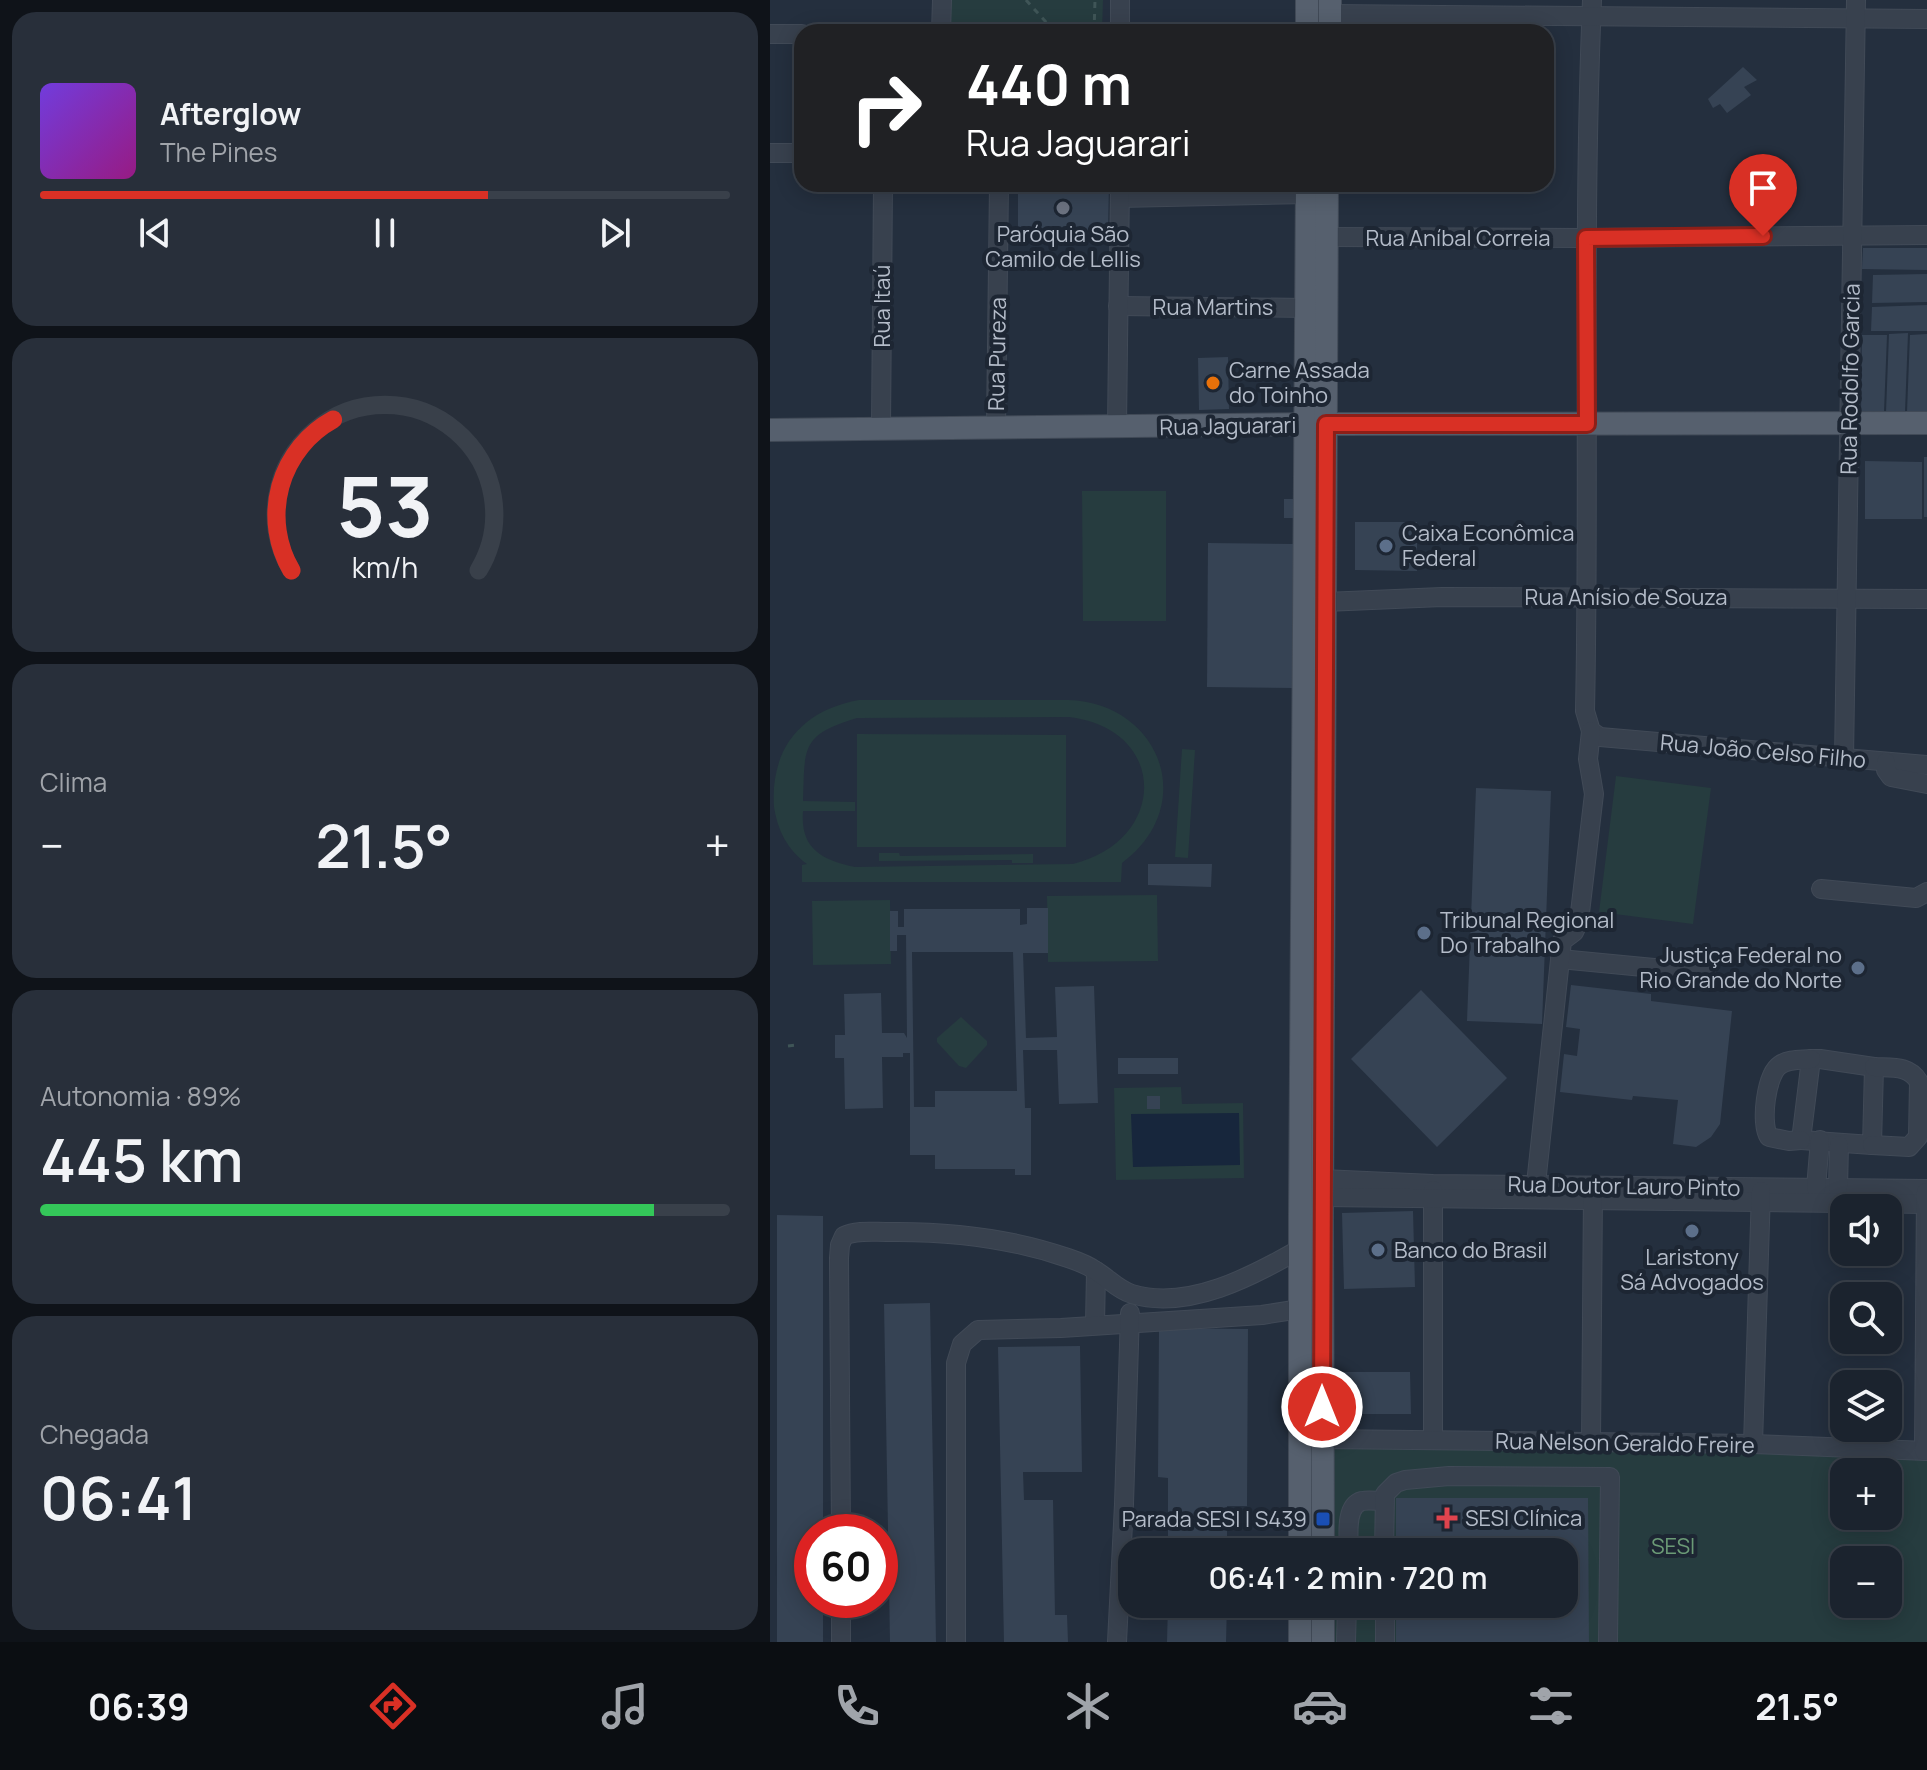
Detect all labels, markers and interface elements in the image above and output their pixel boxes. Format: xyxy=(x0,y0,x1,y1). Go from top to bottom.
text: 440 m xyxy=(966,45,1132,122)
icon: right xyxy=(834,56,938,160)
text: Afterglow xyxy=(160,93,301,134)
text: Rua Jaguarari xyxy=(966,118,1190,167)
text: The Pines xyxy=(160,134,277,170)
pin xyxy=(1729,154,1797,236)
icon: arrive xyxy=(1741,166,1785,210)
marker: Paróquia São Camilo de Lellis xyxy=(1054,199,1072,217)
icon: previous xyxy=(133,211,177,255)
icon: pause xyxy=(363,211,407,255)
icon: next xyxy=(593,211,637,255)
place label: Paróquia São Camilo de Lellis xyxy=(985,219,1141,274)
street label: Rua Aníbal Correia xyxy=(1365,223,1551,253)
street label: Rua Itaú xyxy=(867,265,897,347)
street label: Rua Rodolfo Garcia xyxy=(1833,283,1867,475)
street label: Rua Martins xyxy=(1153,292,1273,322)
street label: Rua Pureza xyxy=(981,297,1013,411)
place label: Carne Assada do Toinho xyxy=(1229,355,1370,410)
marker: Carne Assada do Toinho xyxy=(1204,374,1222,392)
street label: Rua Jaguarari xyxy=(1159,410,1297,442)
text: 53 xyxy=(336,448,434,562)
place label: Caixa Econômica Federal xyxy=(1402,518,1574,573)
marker: Caixa Econômica Federal xyxy=(1377,537,1395,555)
text: km/h xyxy=(352,548,418,587)
street label: Rua Anísio de Souza xyxy=(1525,582,1727,612)
street label: Rua João Celso Filho xyxy=(1659,727,1867,775)
text: Clima xyxy=(40,764,107,800)
text: 21.5° xyxy=(316,804,453,886)
text: − xyxy=(40,815,64,875)
text: + xyxy=(705,815,730,875)
place label: Tribunal Regional Do Trabalho xyxy=(1440,905,1614,960)
marker: Tribunal Regional Do Trabalho xyxy=(1415,924,1433,942)
place label: Justiça Federal no Rio Grande do Norte xyxy=(1639,940,1842,995)
marker: Justiça Federal no Rio Grande do Norte xyxy=(1849,959,1867,977)
text: Autonomia · 89% xyxy=(40,1078,241,1114)
text: 445 km xyxy=(40,1118,243,1200)
street label: Rua Doutor Lauro Pinto xyxy=(1507,1169,1741,1203)
map controls xyxy=(1830,1194,1902,1618)
button: sound xyxy=(1830,1194,1902,1266)
marker: Laristony Sá Advogados xyxy=(1683,1222,1701,1240)
place label: Banco do Brasil xyxy=(1394,1235,1547,1265)
marker: Banco do Brasil xyxy=(1369,1241,1387,1259)
place label: Laristony Sá Advogados xyxy=(1620,1242,1764,1297)
button: search xyxy=(1830,1282,1902,1354)
position arrow xyxy=(1280,1365,1364,1449)
button: layers xyxy=(1830,1370,1902,1442)
text: Chegada xyxy=(40,1416,149,1452)
street label: Rua Nelson Geraldo Freire xyxy=(1495,1426,1755,1460)
text: 06:41 xyxy=(40,1456,197,1538)
button: + xyxy=(1830,1458,1902,1530)
place label: SESI Clínica xyxy=(1465,1503,1582,1533)
place label: Parada SESI | S439 xyxy=(1122,1504,1307,1534)
marker: SESI Clínica xyxy=(1436,1507,1458,1529)
marker: Parada SESI | S439 xyxy=(1314,1510,1332,1528)
speed limit sign: 60 xyxy=(794,1514,898,1618)
park label: SESI xyxy=(1651,1531,1695,1561)
button: − xyxy=(1830,1546,1902,1618)
text: 06:41 · 2 min · 720 m xyxy=(1208,1557,1488,1598)
icon: directions xyxy=(365,1678,421,1734)
icon: music xyxy=(597,1678,653,1734)
icon: phone xyxy=(829,1678,885,1734)
icon: climate xyxy=(1060,1678,1116,1734)
icon: car xyxy=(1292,1678,1348,1734)
icon: filters xyxy=(1523,1678,1579,1734)
text: 06:39 xyxy=(88,1682,190,1731)
text: 21.5° xyxy=(1755,1682,1839,1731)

